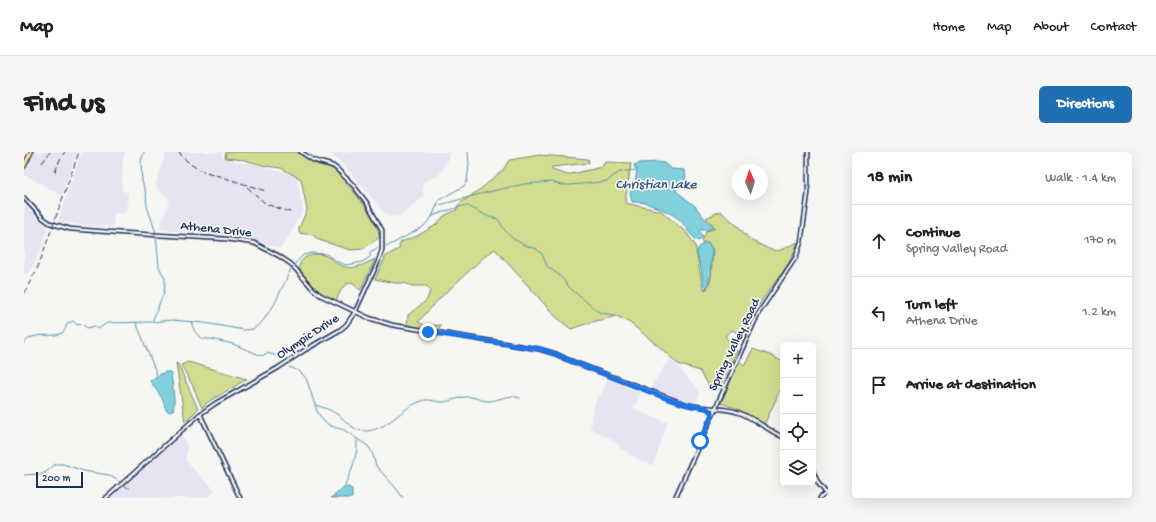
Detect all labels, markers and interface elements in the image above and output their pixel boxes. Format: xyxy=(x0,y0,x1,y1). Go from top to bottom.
text: Map xyxy=(20,16,53,39)
text: Home xyxy=(933,19,965,36)
text: Map xyxy=(987,19,1011,36)
text: About xyxy=(1033,19,1069,36)
text: Contact xyxy=(1091,19,1136,36)
button: Directions xyxy=(1039,86,1132,123)
text: Find us xyxy=(24,88,104,121)
north arrow xyxy=(732,164,768,200)
text: 18 min xyxy=(868,168,912,188)
text: Walk · 1.4 km xyxy=(1045,171,1116,186)
water label: Christian Lake xyxy=(615,177,697,194)
street label: Athena Drive xyxy=(180,219,253,241)
text: Continue xyxy=(906,224,960,242)
icon: ahead xyxy=(868,230,890,252)
text: 170 m xyxy=(1084,233,1116,248)
text: Spring Valley Road xyxy=(906,242,1007,257)
street label: Spring Valley Road xyxy=(706,295,765,394)
text: Turn left xyxy=(906,296,957,314)
icon: left xyxy=(868,302,890,324)
text: 1.2 km xyxy=(1082,305,1116,320)
street label: Olympic Drive xyxy=(274,311,342,363)
text: Athena Drive xyxy=(906,314,977,329)
route end xyxy=(419,323,437,341)
map controls xyxy=(780,342,816,486)
button: + xyxy=(780,342,816,378)
icon: arrive xyxy=(868,374,890,396)
text: Arrive at destination xyxy=(906,376,1036,394)
button: − xyxy=(780,378,816,414)
button: locate xyxy=(780,414,816,450)
route start xyxy=(691,432,709,450)
button: layers xyxy=(780,450,816,486)
scale bar xyxy=(36,470,83,489)
text: 200 m xyxy=(42,473,70,485)

